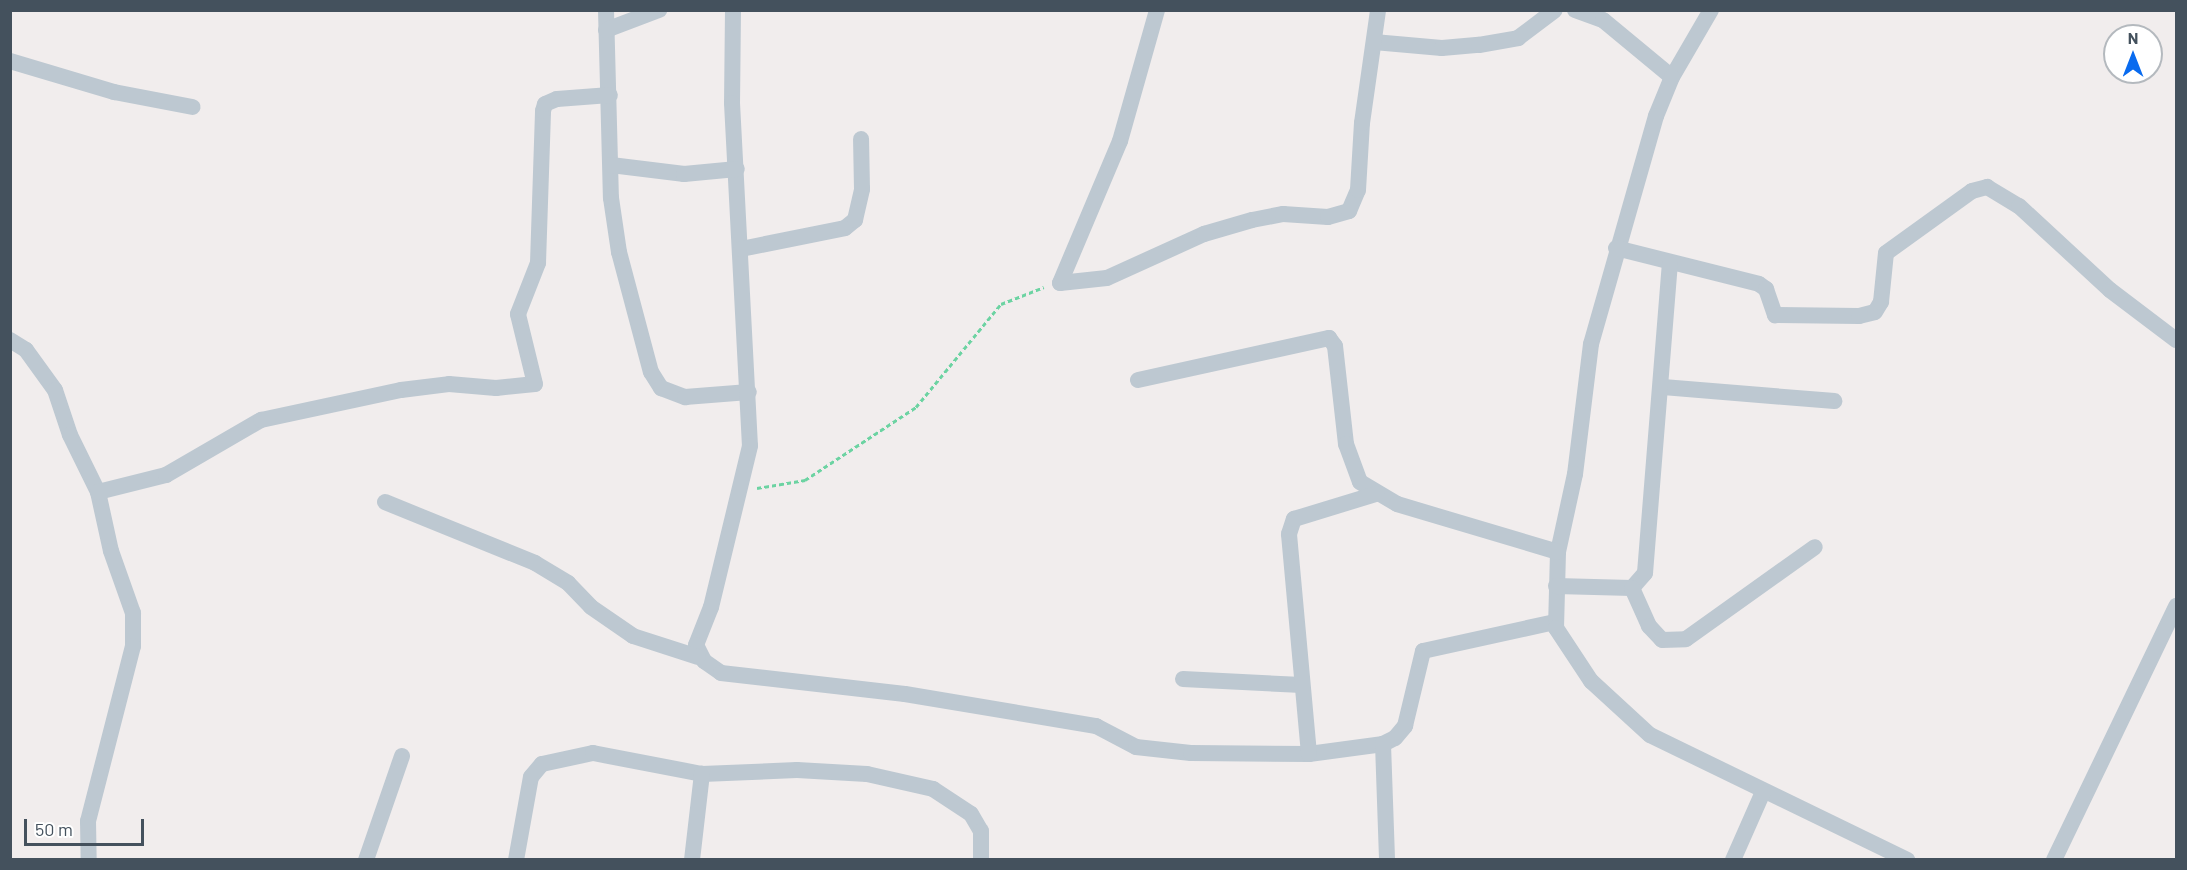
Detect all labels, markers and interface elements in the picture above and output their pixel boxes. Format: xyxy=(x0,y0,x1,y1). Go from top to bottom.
north arrow xyxy=(2103,24,2163,84)
text: N xyxy=(2128,28,2138,47)
scale bar xyxy=(27,807,147,845)
text: 50 m xyxy=(35,818,73,840)

